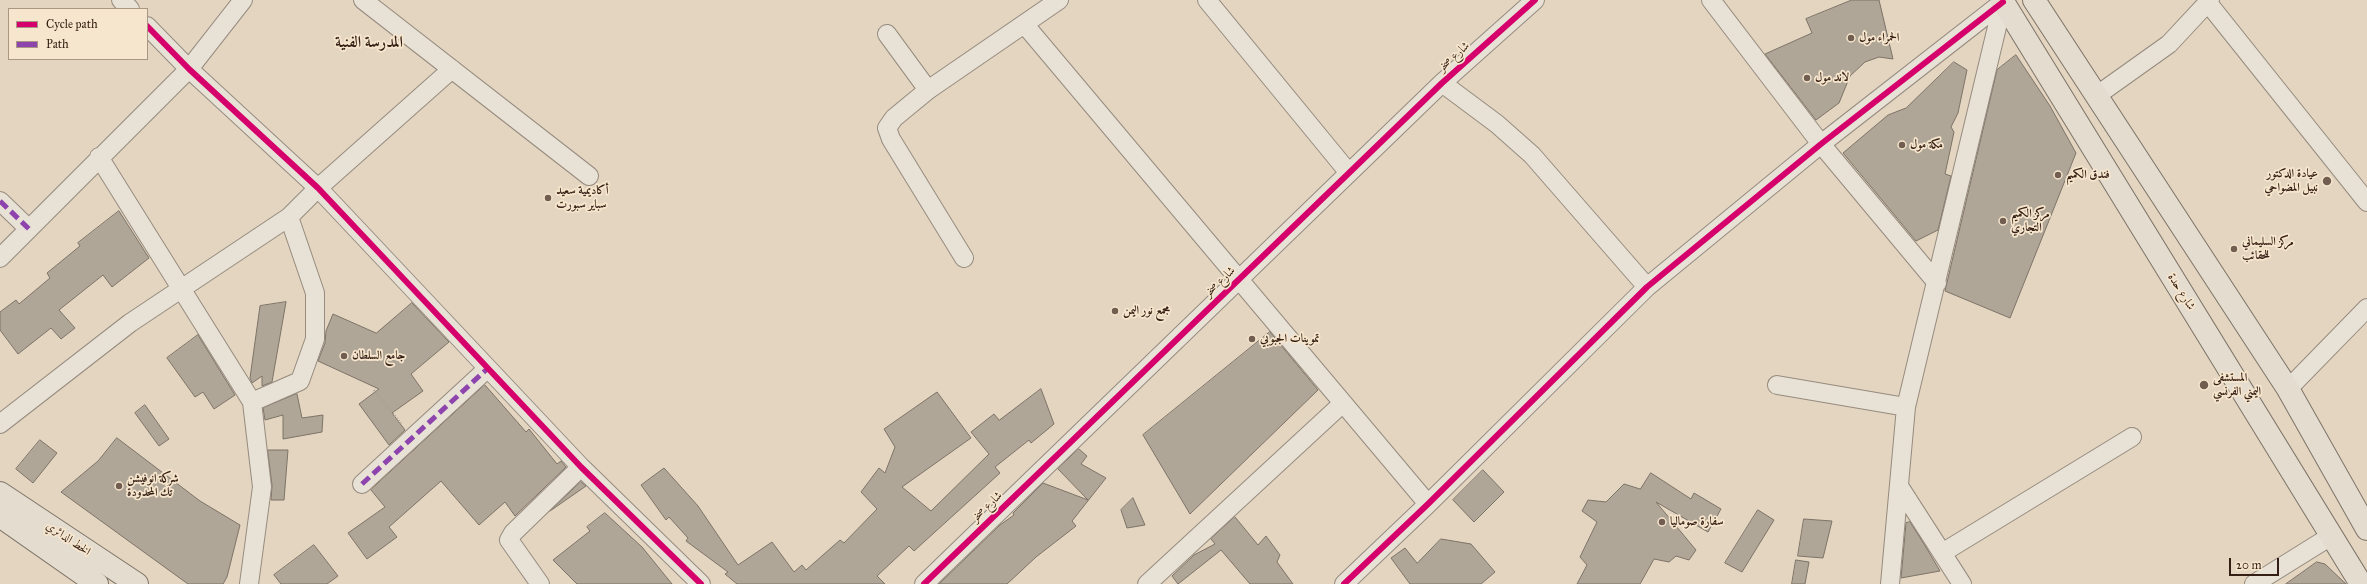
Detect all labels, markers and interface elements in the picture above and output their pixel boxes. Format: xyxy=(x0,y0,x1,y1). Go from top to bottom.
legend xyxy=(8,8,148,60)
text: Cycle path xyxy=(46,17,98,31)
place label: الحمراء مول xyxy=(1859,31,1899,45)
district label: المدرسة الفنية xyxy=(335,33,403,53)
marker: الحمراء مول xyxy=(1846,33,1856,43)
text: Path xyxy=(46,37,69,51)
street label: شارع صخر xyxy=(1435,39,1473,75)
place label: لاند مول xyxy=(1815,71,1849,85)
marker: لاند مول xyxy=(1802,73,1812,83)
place label: مكة مول xyxy=(1910,138,1943,152)
marker: مكة مول xyxy=(1897,140,1907,150)
place label: عيادة الدكتور نبيل المضواحي xyxy=(2264,167,2318,195)
place label: فندق الكميم xyxy=(2066,168,2110,182)
marker: فندق الكميم xyxy=(2053,170,2063,180)
marker: عيادة الدكتور نبيل المضواحي xyxy=(2321,175,2333,187)
place label: أكاديمية سعيد سباير سبورت xyxy=(556,184,609,212)
marker: أكاديمية سعيد سباير سبورت xyxy=(543,193,553,203)
place label: مركز الكميم التجاري xyxy=(2011,207,2050,235)
marker: مركز الكميم التجاري xyxy=(1998,216,2008,226)
place label: مركز السليماني للحقائب xyxy=(2242,235,2294,263)
marker: مركز السليماني للحقائب xyxy=(2229,244,2239,254)
street label: شارع صخر xyxy=(1201,264,1239,300)
street label: شارع حدة xyxy=(2164,271,2198,313)
place label: مجمع نور اليمن xyxy=(1123,304,1170,318)
marker: مجمع نور اليمن xyxy=(1110,306,1120,316)
place label: تموينات الجبوبي xyxy=(1260,332,1319,346)
marker: تموينات الجبوبي xyxy=(1247,334,1257,344)
place label: جامع السلطان xyxy=(352,349,405,363)
marker: جامع السلطان xyxy=(339,351,349,361)
place label: المستشفى اليمني الفرنسي xyxy=(2213,371,2261,399)
marker: المستشفى اليمني الفرنسي xyxy=(2198,379,2210,391)
place label: شركة انوفيشن تك المحدودة xyxy=(127,472,179,500)
marker: شركة انوفيشن تك المحدودة xyxy=(114,481,124,491)
street label: شارع صخر xyxy=(968,489,1006,525)
place label: سفارة صوماليا xyxy=(1670,515,1724,529)
marker: سفارة صوماليا xyxy=(1657,517,1667,527)
street label: الخط الدائري xyxy=(43,519,93,559)
scale bar xyxy=(2231,550,2281,576)
text: 20 m xyxy=(2236,558,2262,572)

